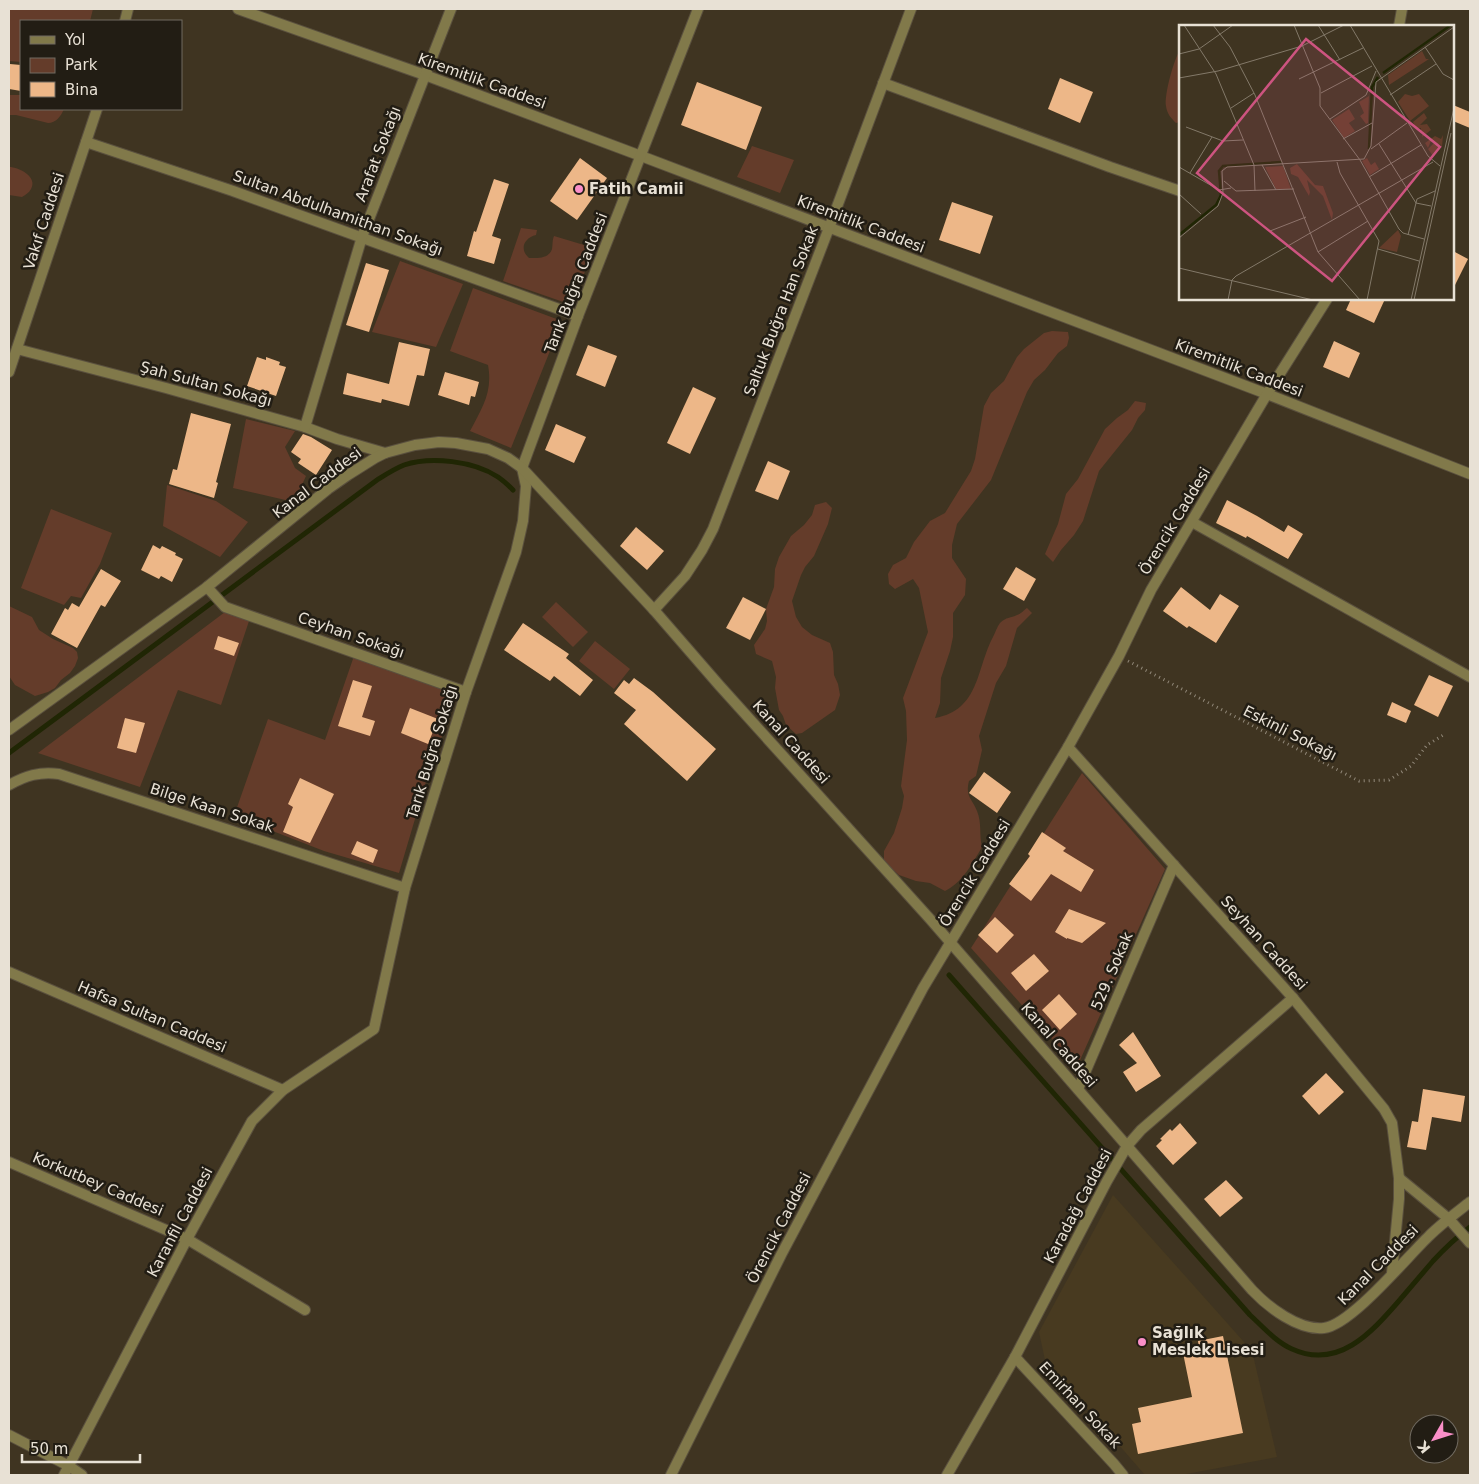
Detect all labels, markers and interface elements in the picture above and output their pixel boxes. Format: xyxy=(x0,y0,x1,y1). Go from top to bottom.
legend xyxy=(20,20,182,110)
inset map xyxy=(1179,25,1454,300)
text: Yol xyxy=(64,31,86,49)
street label: Kiremitlik Caddesi xyxy=(415,49,549,113)
text: Park xyxy=(65,56,98,74)
text: Bina xyxy=(65,81,98,99)
street label: Arafat Sokağı xyxy=(352,104,404,204)
street label: Sultan Abdulhamithan Sokağı xyxy=(231,167,445,259)
street label: Vakıf Caddesi xyxy=(20,170,68,272)
place label: Fatih Camii xyxy=(589,180,684,198)
marker: Fatih Camii xyxy=(573,183,585,195)
street label: Kiremitlik Caddesi xyxy=(795,191,927,257)
street label: Tarık Buğra Caddesi xyxy=(541,210,611,357)
street label: Saltuk Buğra Han Sokak xyxy=(740,223,822,399)
street label: Kiremitlik Caddesi xyxy=(1173,335,1305,401)
street label: Şah Sultan Sokağı xyxy=(138,358,274,410)
street label: Kanal Caddesi xyxy=(269,444,365,522)
street label: Örencik Caddesi xyxy=(1135,463,1214,578)
street label: Ceyhan Sokağı xyxy=(295,608,407,662)
street label: Tarık Buğra Sokağı xyxy=(403,683,461,822)
street label: Kanal Caddesi xyxy=(749,696,833,788)
street label: Eskinli Sokağı xyxy=(1240,702,1340,764)
street label: Bilge Kaan Sokak xyxy=(148,779,277,837)
street label: Örencik Caddesi xyxy=(935,815,1014,930)
street label: Seyhan Caddesi xyxy=(1217,892,1311,994)
street label: 529. Sokak xyxy=(1087,929,1137,1013)
street label: Hafsa Sultan Caddesi xyxy=(75,977,229,1057)
street label: Kanal Caddesi xyxy=(1017,999,1101,1091)
street label: Karadağ Caddesi xyxy=(1040,1146,1116,1266)
street label: Korkutbey Caddesi xyxy=(30,1148,166,1220)
street label: Karanfil Caddesi xyxy=(143,1164,217,1280)
street label: Örencik Caddesi xyxy=(742,1169,815,1287)
street label: Kanal Caddesi xyxy=(1334,1221,1422,1309)
place label: Sağlık Meslek Lisesi xyxy=(1152,1324,1264,1359)
marker: Sağlık Meslek Lisesi xyxy=(1136,1336,1148,1348)
street label: Emirhan Sokak xyxy=(1035,1358,1125,1452)
north arrow xyxy=(1409,1414,1459,1464)
scale bar xyxy=(22,1432,140,1464)
text: K xyxy=(1414,1437,1434,1456)
text: 50 m xyxy=(30,1440,68,1458)

